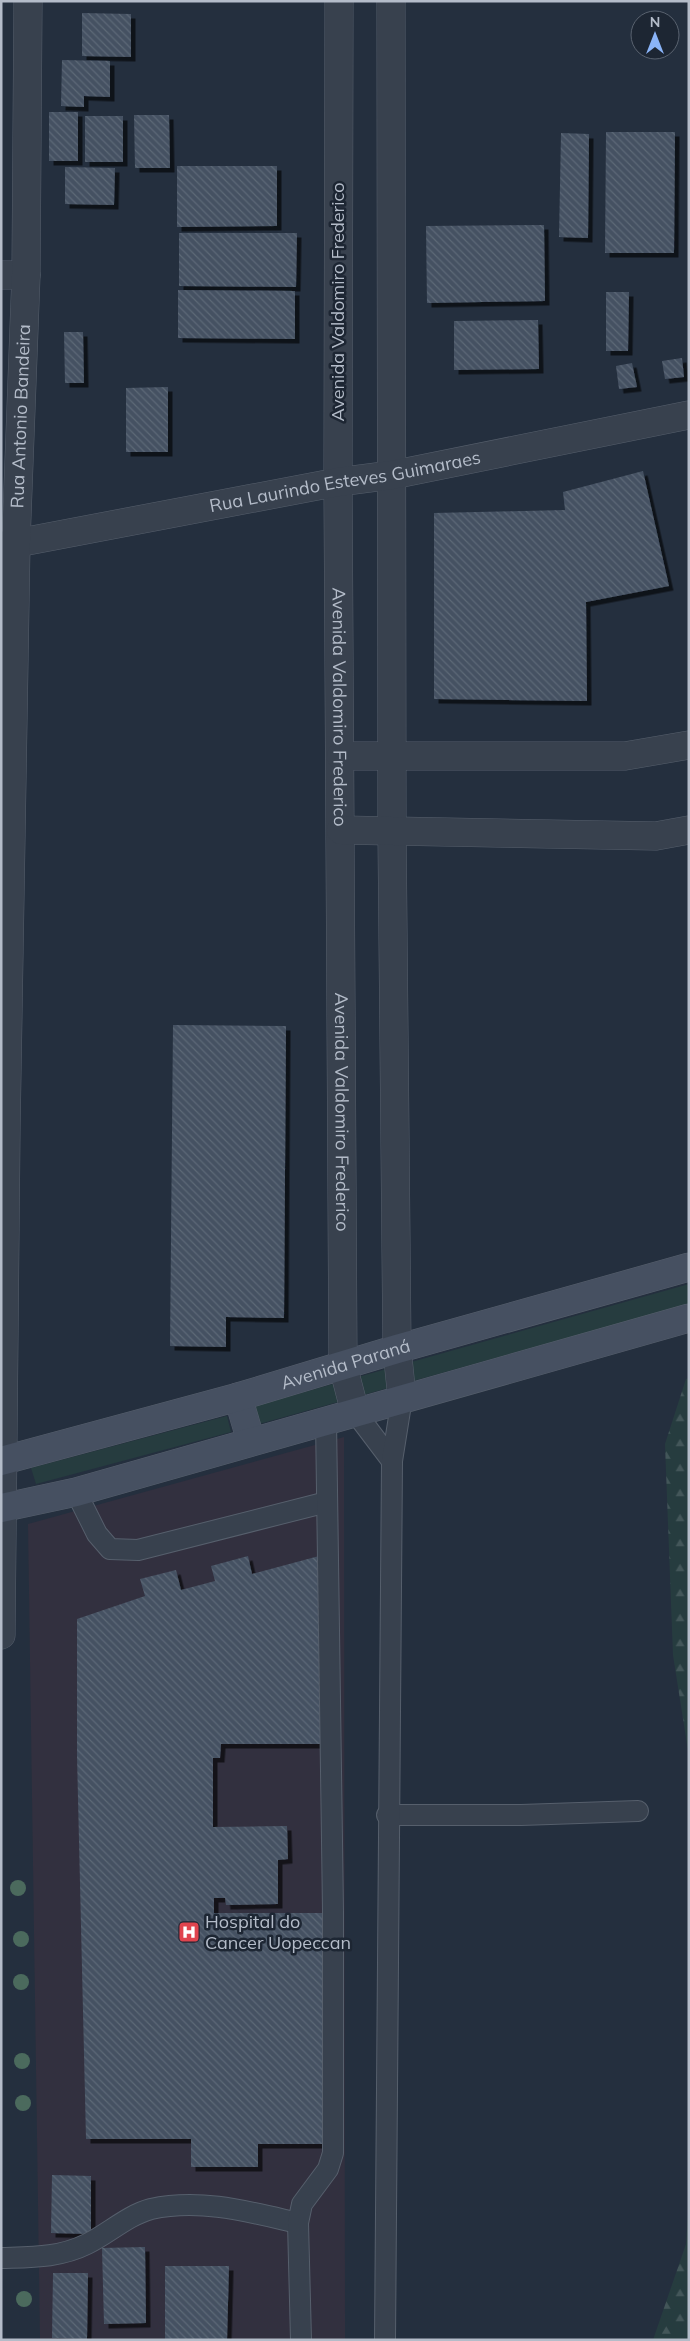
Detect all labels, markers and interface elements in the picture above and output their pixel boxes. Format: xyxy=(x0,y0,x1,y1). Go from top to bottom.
north arrow xyxy=(630,10,680,60)
text: N xyxy=(650,13,660,31)
street label: Avenida Valdomiro Frederico xyxy=(326,183,349,421)
street label: Rua Antonio Bandeira xyxy=(5,324,35,509)
street label: Rua Laurindo Esteves Guimaraes xyxy=(207,445,483,517)
street label: Avenida Valdomiro Frederico xyxy=(328,587,352,827)
street label: Avenida Valdomiro Frederico xyxy=(330,992,354,1232)
street label: Avenida Paraná xyxy=(278,1334,413,1394)
place label: Hospital do Cancer Uopeccan xyxy=(205,1910,351,1954)
hospital icon: Hospital do Cancer Uopeccan xyxy=(177,1920,201,1944)

